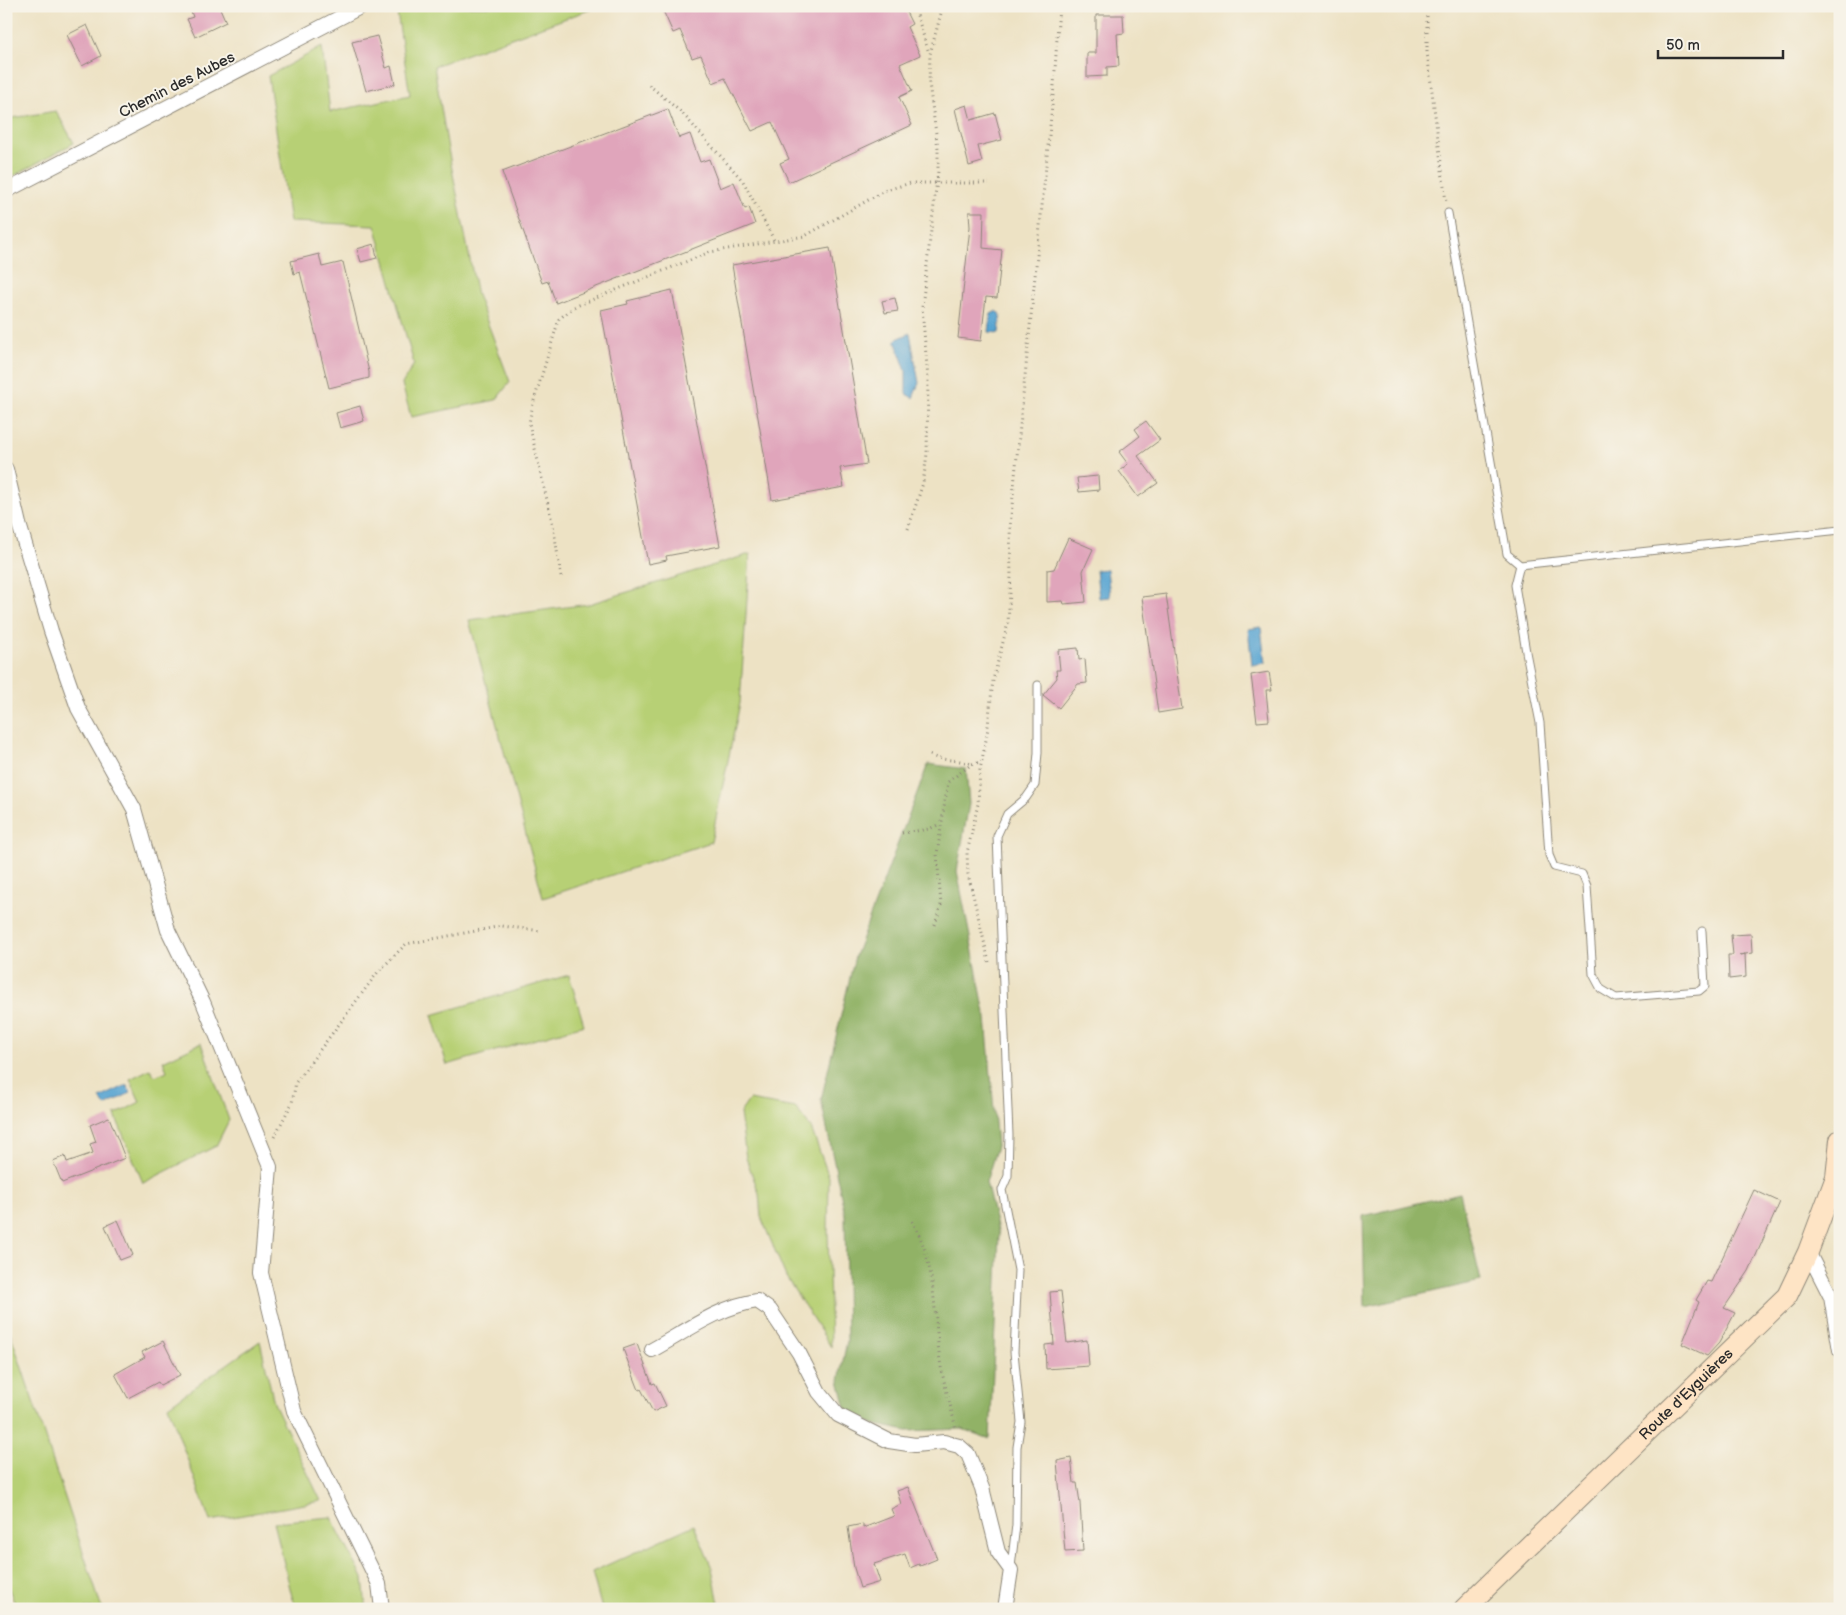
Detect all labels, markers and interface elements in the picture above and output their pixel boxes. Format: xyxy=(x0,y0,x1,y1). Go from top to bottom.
scale bar xyxy=(1658,28,1784,60)
text: 50 m xyxy=(1666,36,1700,55)
street label: Chemin des Aubes xyxy=(116,47,239,122)
street label: Route d'Eyguières xyxy=(1635,1344,1737,1444)

